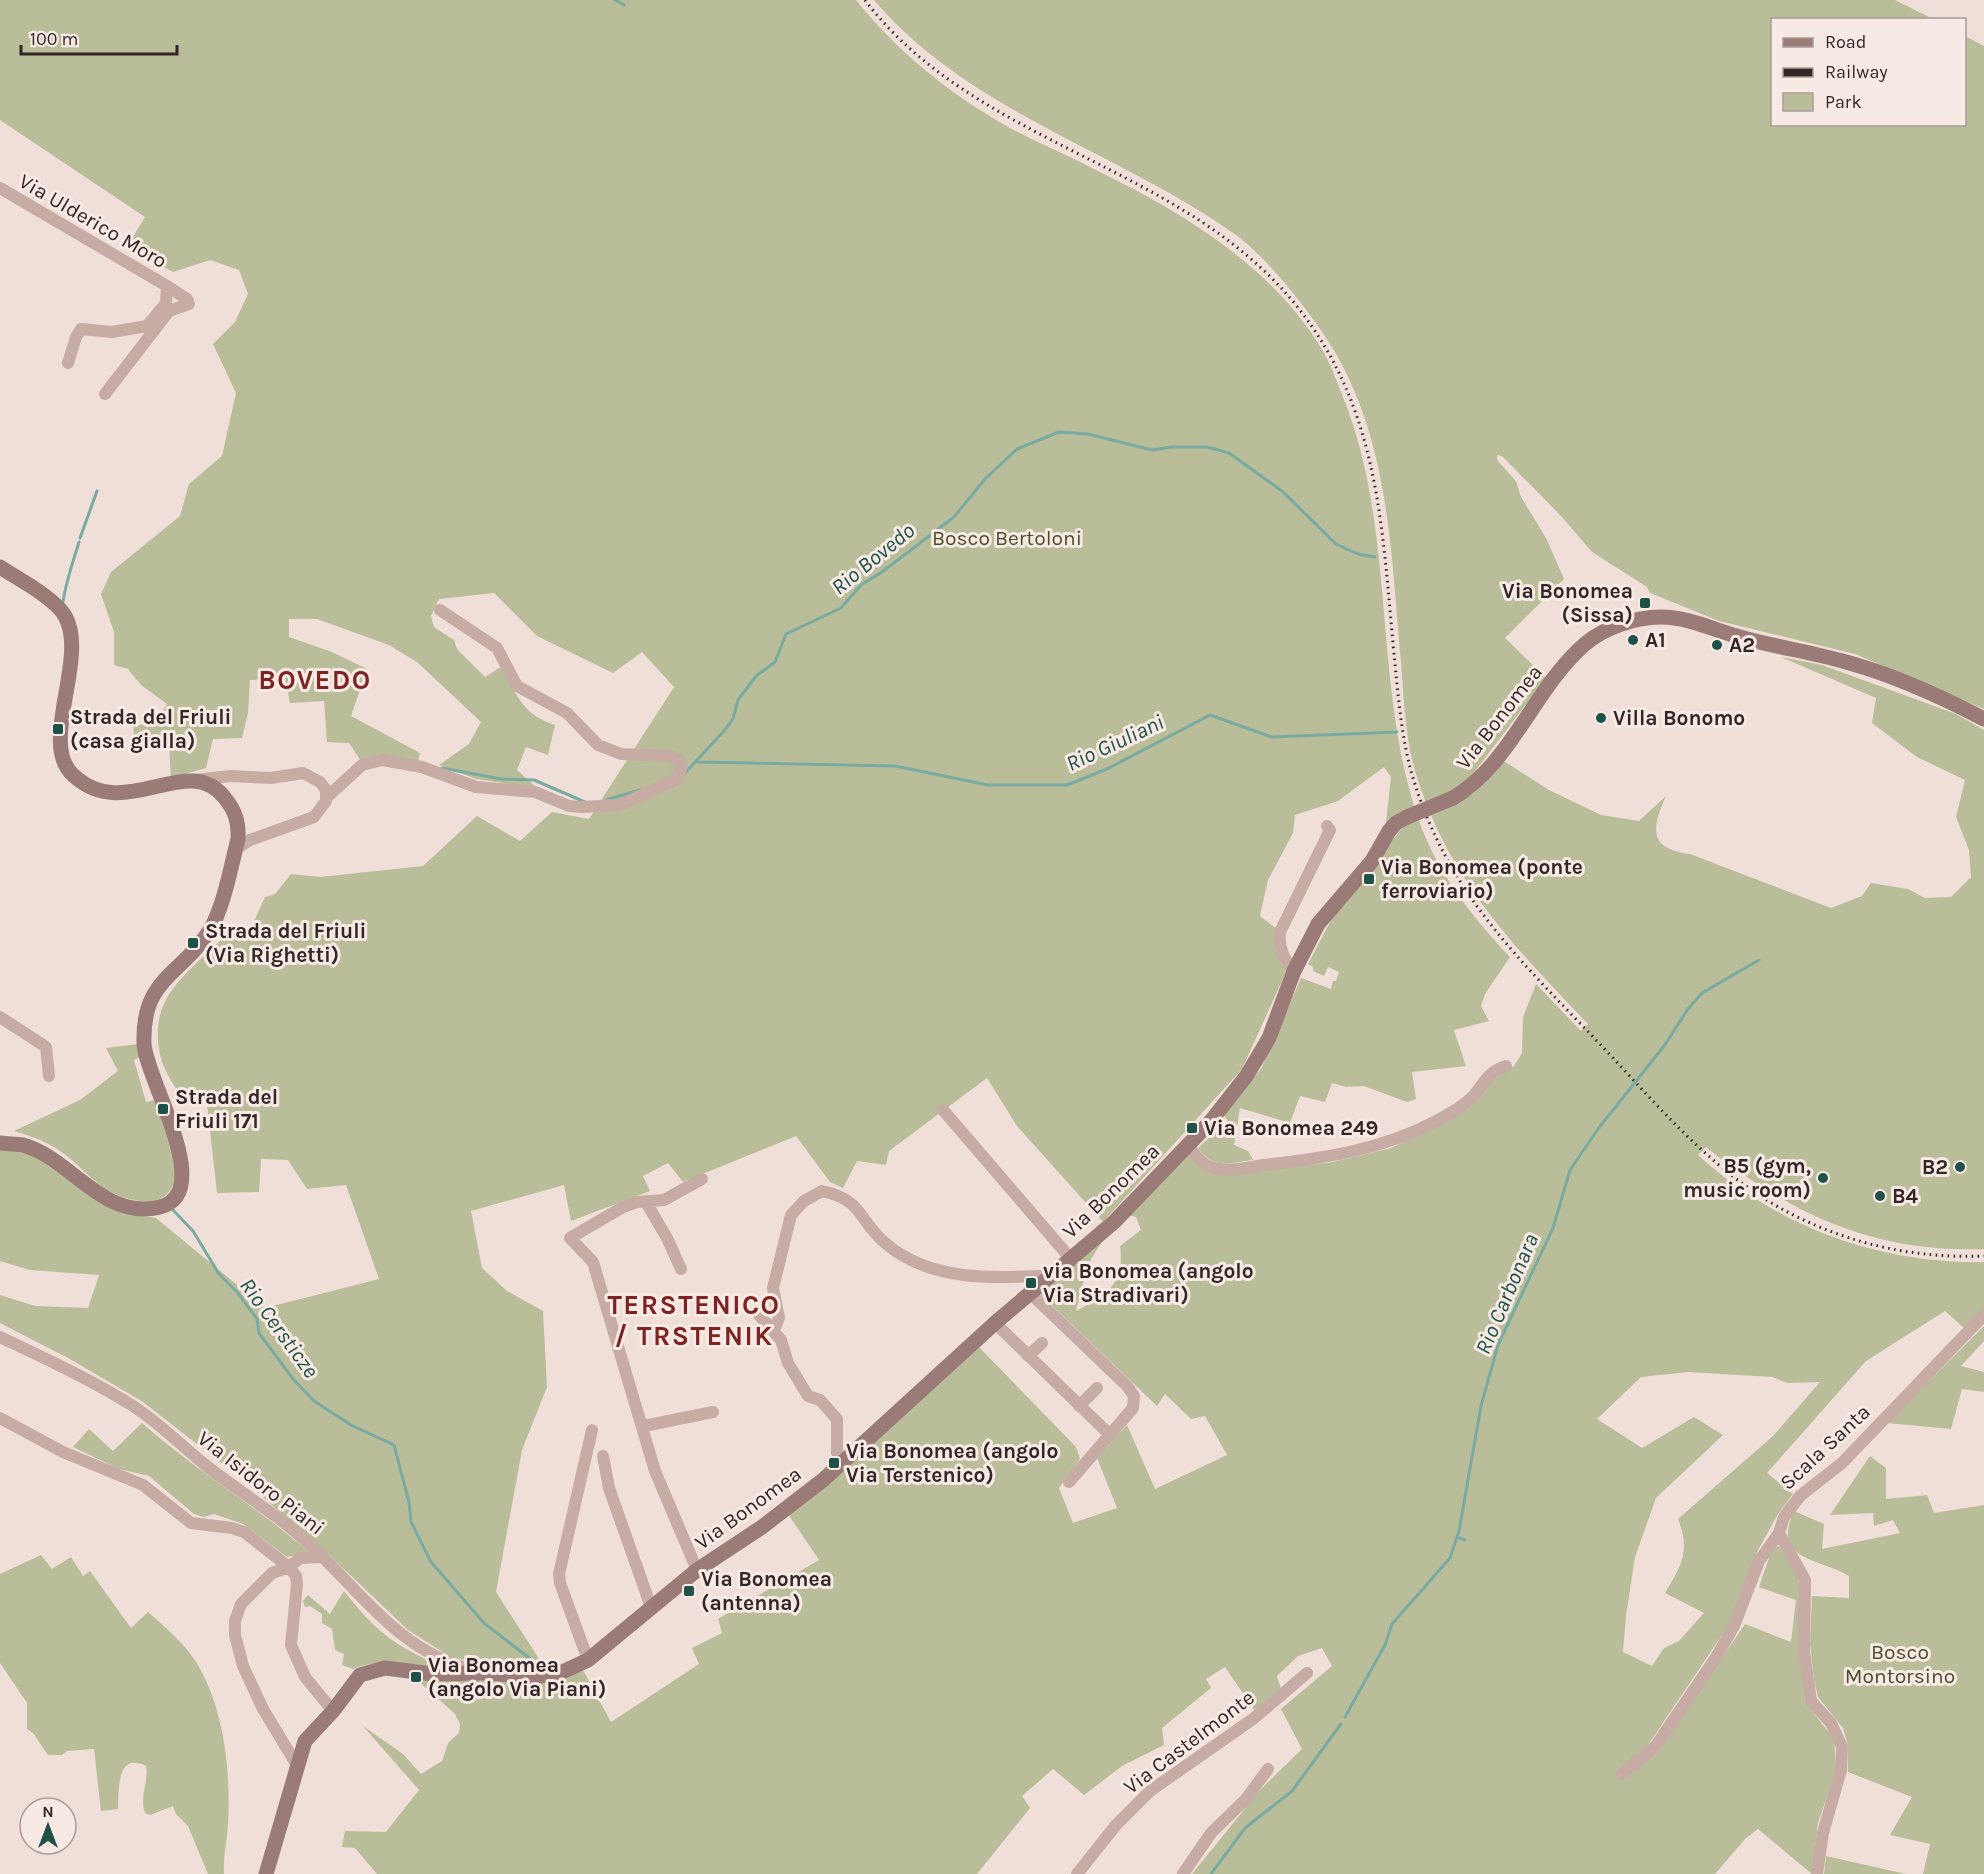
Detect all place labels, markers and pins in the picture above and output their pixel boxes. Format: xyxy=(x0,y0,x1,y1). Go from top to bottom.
place label: Via Bonomea (Sissa) xyxy=(1502,579,1633,627)
marker: Via Bonomea (Sissa) xyxy=(1638,596,1652,610)
place label: A1 xyxy=(1645,628,1666,652)
marker: A1 xyxy=(1626,633,1640,647)
place label: A2 xyxy=(1729,633,1755,657)
marker: A2 xyxy=(1710,638,1724,652)
place label: Strada del Friuli (casa gialla) xyxy=(70,705,231,753)
place label: Villa Bonomo xyxy=(1613,706,1745,730)
marker: Villa Bonomo xyxy=(1594,711,1608,725)
marker: Strada del Friuli (casa gialla) xyxy=(51,722,65,736)
place label: Via Bonomea (ponte ferroviario) xyxy=(1381,855,1583,903)
marker: Via Bonomea (ponte ferroviario) xyxy=(1362,872,1376,886)
place label: Strada del Friuli (Via Righetti) xyxy=(205,919,366,967)
marker: Strada del Friuli (Via Righetti) xyxy=(186,936,200,950)
place label: Strada del Friuli 171 xyxy=(175,1085,278,1133)
marker: Strada del Friuli 171 xyxy=(156,1102,170,1116)
place label: Via Bonomea 249 xyxy=(1204,1116,1378,1140)
marker: Via Bonomea 249 xyxy=(1185,1121,1199,1135)
place label: B5 (gym, music room) xyxy=(1683,1154,1811,1202)
place label: B2 xyxy=(1922,1155,1948,1179)
marker: B2 xyxy=(1953,1160,1967,1174)
marker: B5 (gym, music room) xyxy=(1816,1171,1830,1185)
place label: B4 xyxy=(1892,1184,1919,1208)
marker: B4 xyxy=(1873,1189,1887,1203)
place label: via Bonomea (angolo Via Stradivari) xyxy=(1043,1259,1254,1307)
marker: via Bonomea (angolo Via Stradivari) xyxy=(1024,1276,1038,1290)
place label: Via Bonomea (angolo Via Terstenico) xyxy=(846,1439,1058,1487)
marker: Via Bonomea (angolo Via Terstenico) xyxy=(827,1456,841,1470)
place label: Via Bonomea (antenna) xyxy=(701,1567,832,1615)
marker: Via Bonomea (antenna) xyxy=(682,1584,696,1598)
place label: Via Bonomea (angolo Via Piani) xyxy=(428,1653,606,1701)
marker: Via Bonomea (angolo Via Piani) xyxy=(409,1670,423,1684)

